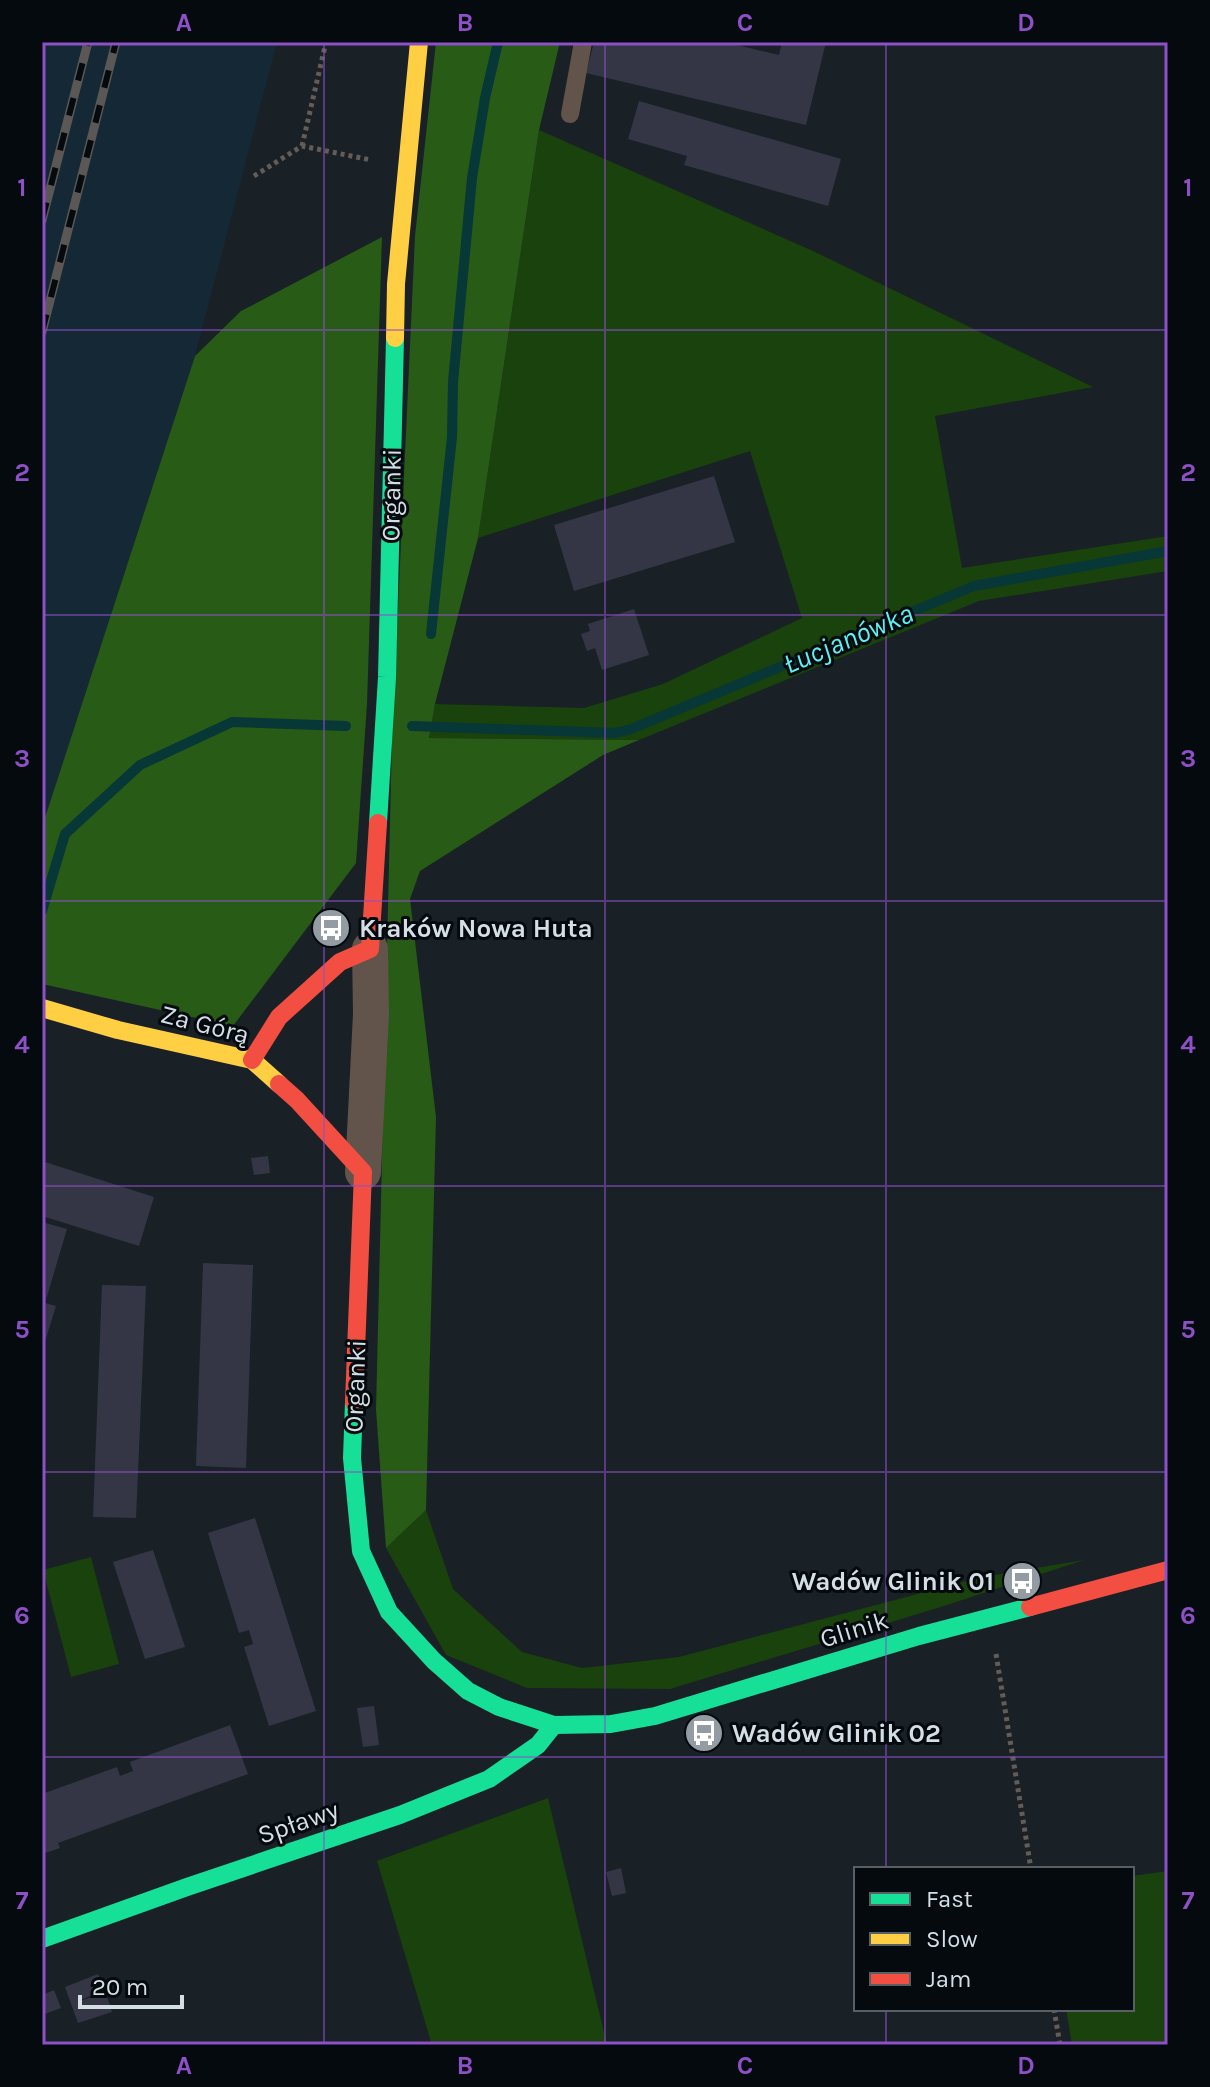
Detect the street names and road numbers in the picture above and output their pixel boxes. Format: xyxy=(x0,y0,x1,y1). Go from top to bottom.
street label: Organki xyxy=(375,448,408,542)
street label: Za Górą xyxy=(157,998,253,1050)
street label: Organki xyxy=(338,1339,373,1433)
street label: Glinik xyxy=(816,1604,892,1655)
street label: Spławy xyxy=(254,1794,343,1851)

